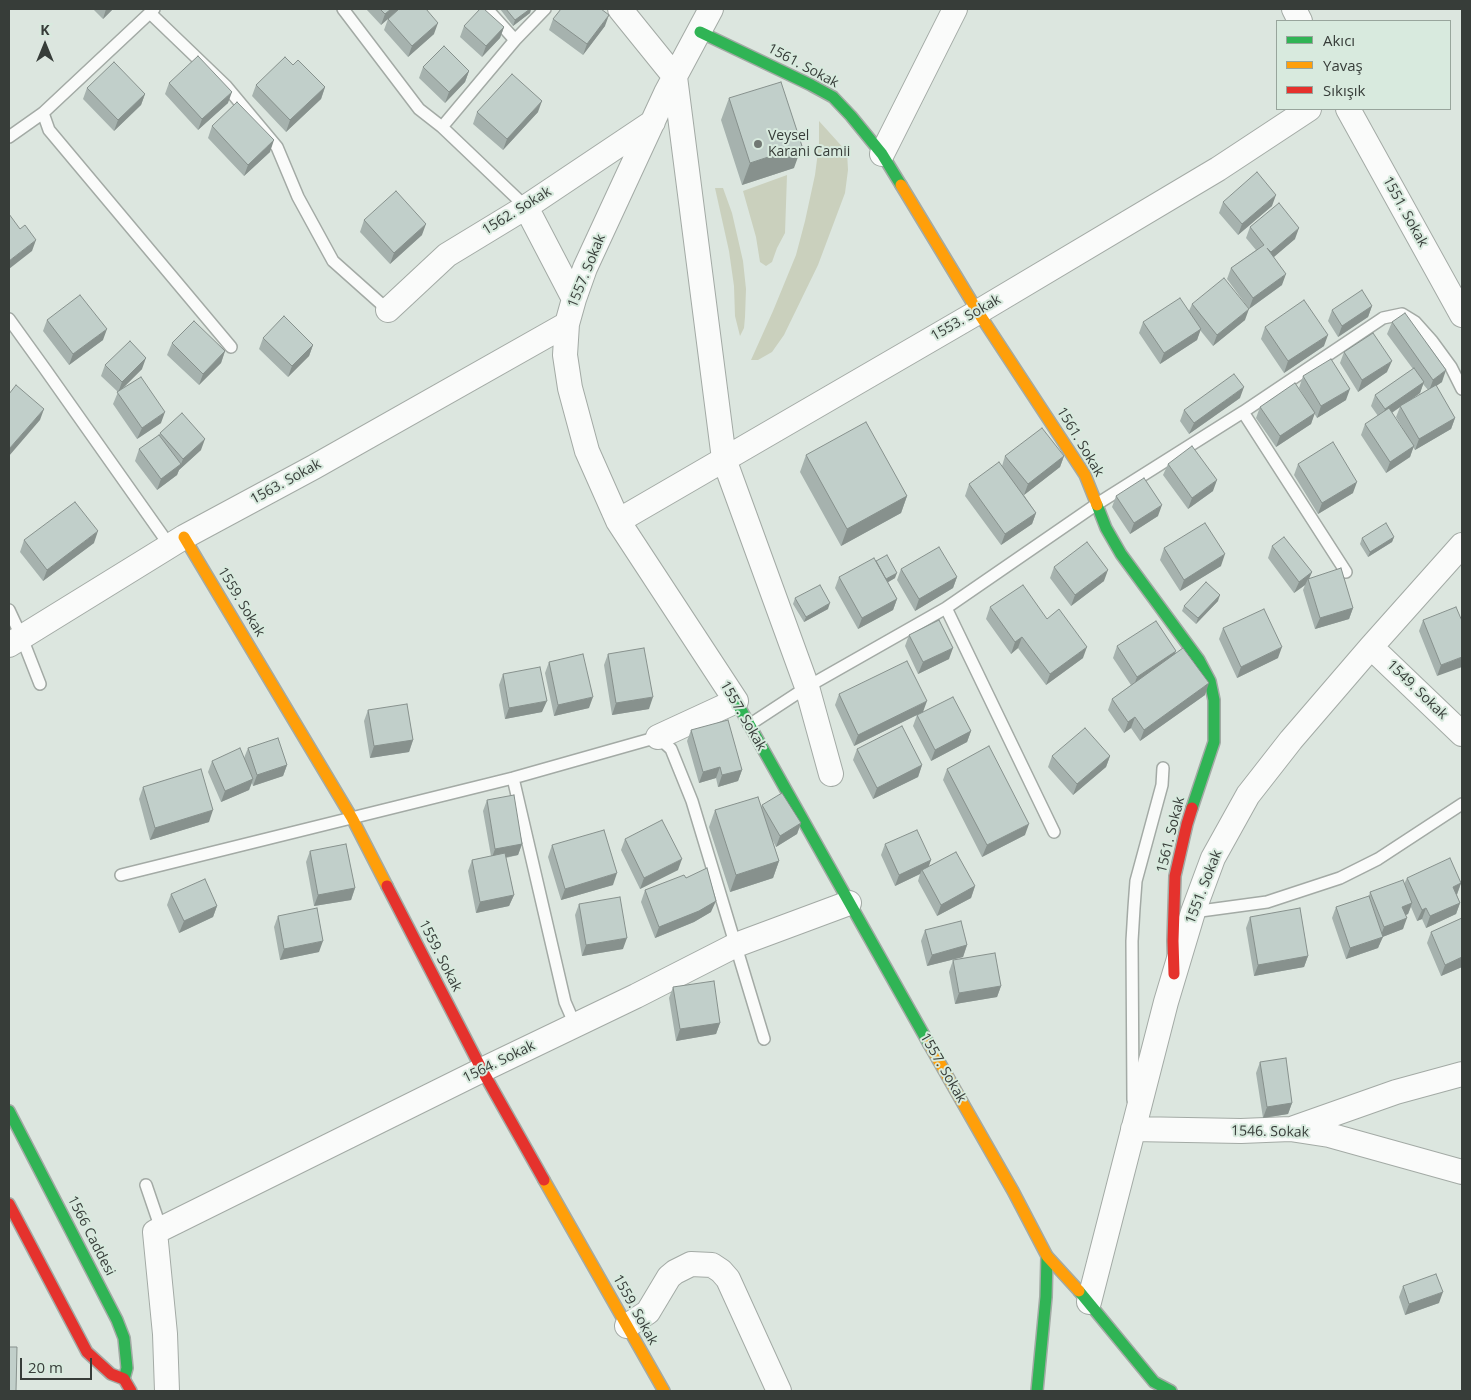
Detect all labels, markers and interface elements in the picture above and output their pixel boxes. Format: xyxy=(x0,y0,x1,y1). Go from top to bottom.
north arrow xyxy=(20,20,70,70)
text: K xyxy=(40,20,50,39)
legend xyxy=(1276,20,1451,110)
text: Akıcı xyxy=(1323,30,1355,50)
street label: 1561. Sokak xyxy=(765,40,841,92)
text: Yavaş xyxy=(1323,55,1363,75)
text: Sıkışık xyxy=(1323,80,1366,100)
place label: Veysel Karani Camii xyxy=(768,128,850,160)
marker: Veysel Karani Camii xyxy=(752,138,764,150)
street label: 1551. Sokak xyxy=(1379,174,1431,250)
street label: 1562. Sokak xyxy=(480,183,554,239)
street label: 1557. Sokak xyxy=(565,232,609,310)
street label: 1553. Sokak xyxy=(928,291,1004,345)
street label: 1561. Sokak xyxy=(1053,404,1107,480)
street label: 1563. Sokak xyxy=(248,456,324,508)
street label: 1559. Sokak xyxy=(214,564,268,640)
street label: 1549. Sokak xyxy=(1383,657,1451,723)
street label: 1557. Sokak xyxy=(716,678,770,754)
street label: 1561. Sokak xyxy=(1153,795,1189,875)
street label: 1551. Sokak xyxy=(1182,848,1226,926)
street label: 1559. Sokak xyxy=(415,917,465,995)
street label: 1557. Sokak xyxy=(916,1030,970,1106)
street label: 1564. Sokak xyxy=(460,1037,538,1087)
street label: 1546. Sokak xyxy=(1231,1123,1309,1141)
street label: 1566 Caddesi xyxy=(64,1193,118,1279)
street label: 1559. Sokak xyxy=(609,1272,661,1348)
scale bar xyxy=(22,1348,95,1380)
text: 20 m xyxy=(28,1357,63,1377)

